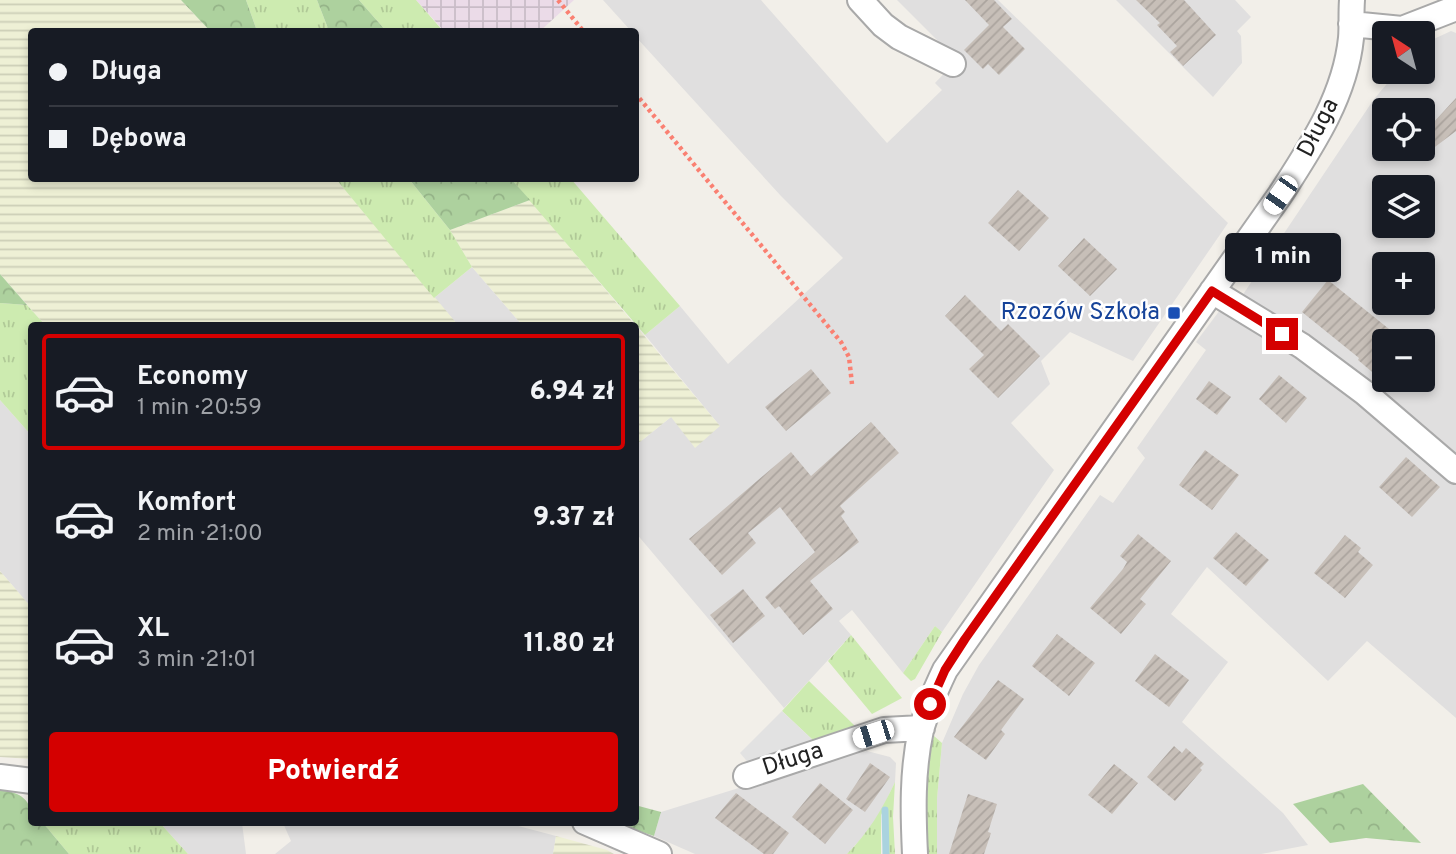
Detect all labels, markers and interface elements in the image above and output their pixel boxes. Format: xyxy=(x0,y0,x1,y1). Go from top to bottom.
north arrow xyxy=(1372,21,1435,84)
map controls xyxy=(1372,21,1435,392)
text: Długa xyxy=(91,56,162,89)
street label: Długa xyxy=(1291,93,1347,163)
button: locate xyxy=(1372,98,1435,161)
text: Dębowa xyxy=(91,123,187,156)
car xyxy=(1260,172,1301,218)
button: layers xyxy=(1372,175,1435,238)
callout: 1 min xyxy=(1224,232,1340,282)
text: 1 min xyxy=(1255,243,1311,272)
button: + xyxy=(1372,252,1435,315)
place label: Rzozów Szkoła xyxy=(1001,298,1160,328)
marker: Rzozów Szkoła xyxy=(1166,305,1182,321)
route end xyxy=(1266,318,1298,350)
button: − xyxy=(1372,329,1435,392)
icon: car xyxy=(53,361,116,424)
text: Economy xyxy=(137,361,248,394)
text: 6.94 zł xyxy=(529,376,614,409)
text: 1 min · 20:59 xyxy=(137,394,262,423)
icon: car xyxy=(53,487,116,550)
text: Komfort xyxy=(137,487,236,520)
text: 9.37 zł xyxy=(533,502,614,535)
text: 2 min · 21:00 xyxy=(137,520,263,549)
icon: car xyxy=(53,613,116,676)
text: XL xyxy=(137,613,169,646)
text: 11.80 zł xyxy=(524,628,614,661)
text: 3 min · 21:01 xyxy=(137,646,257,675)
route start xyxy=(914,688,946,720)
car xyxy=(850,718,897,750)
button: Potwierdź xyxy=(49,732,618,812)
street label: Długa xyxy=(759,736,827,784)

